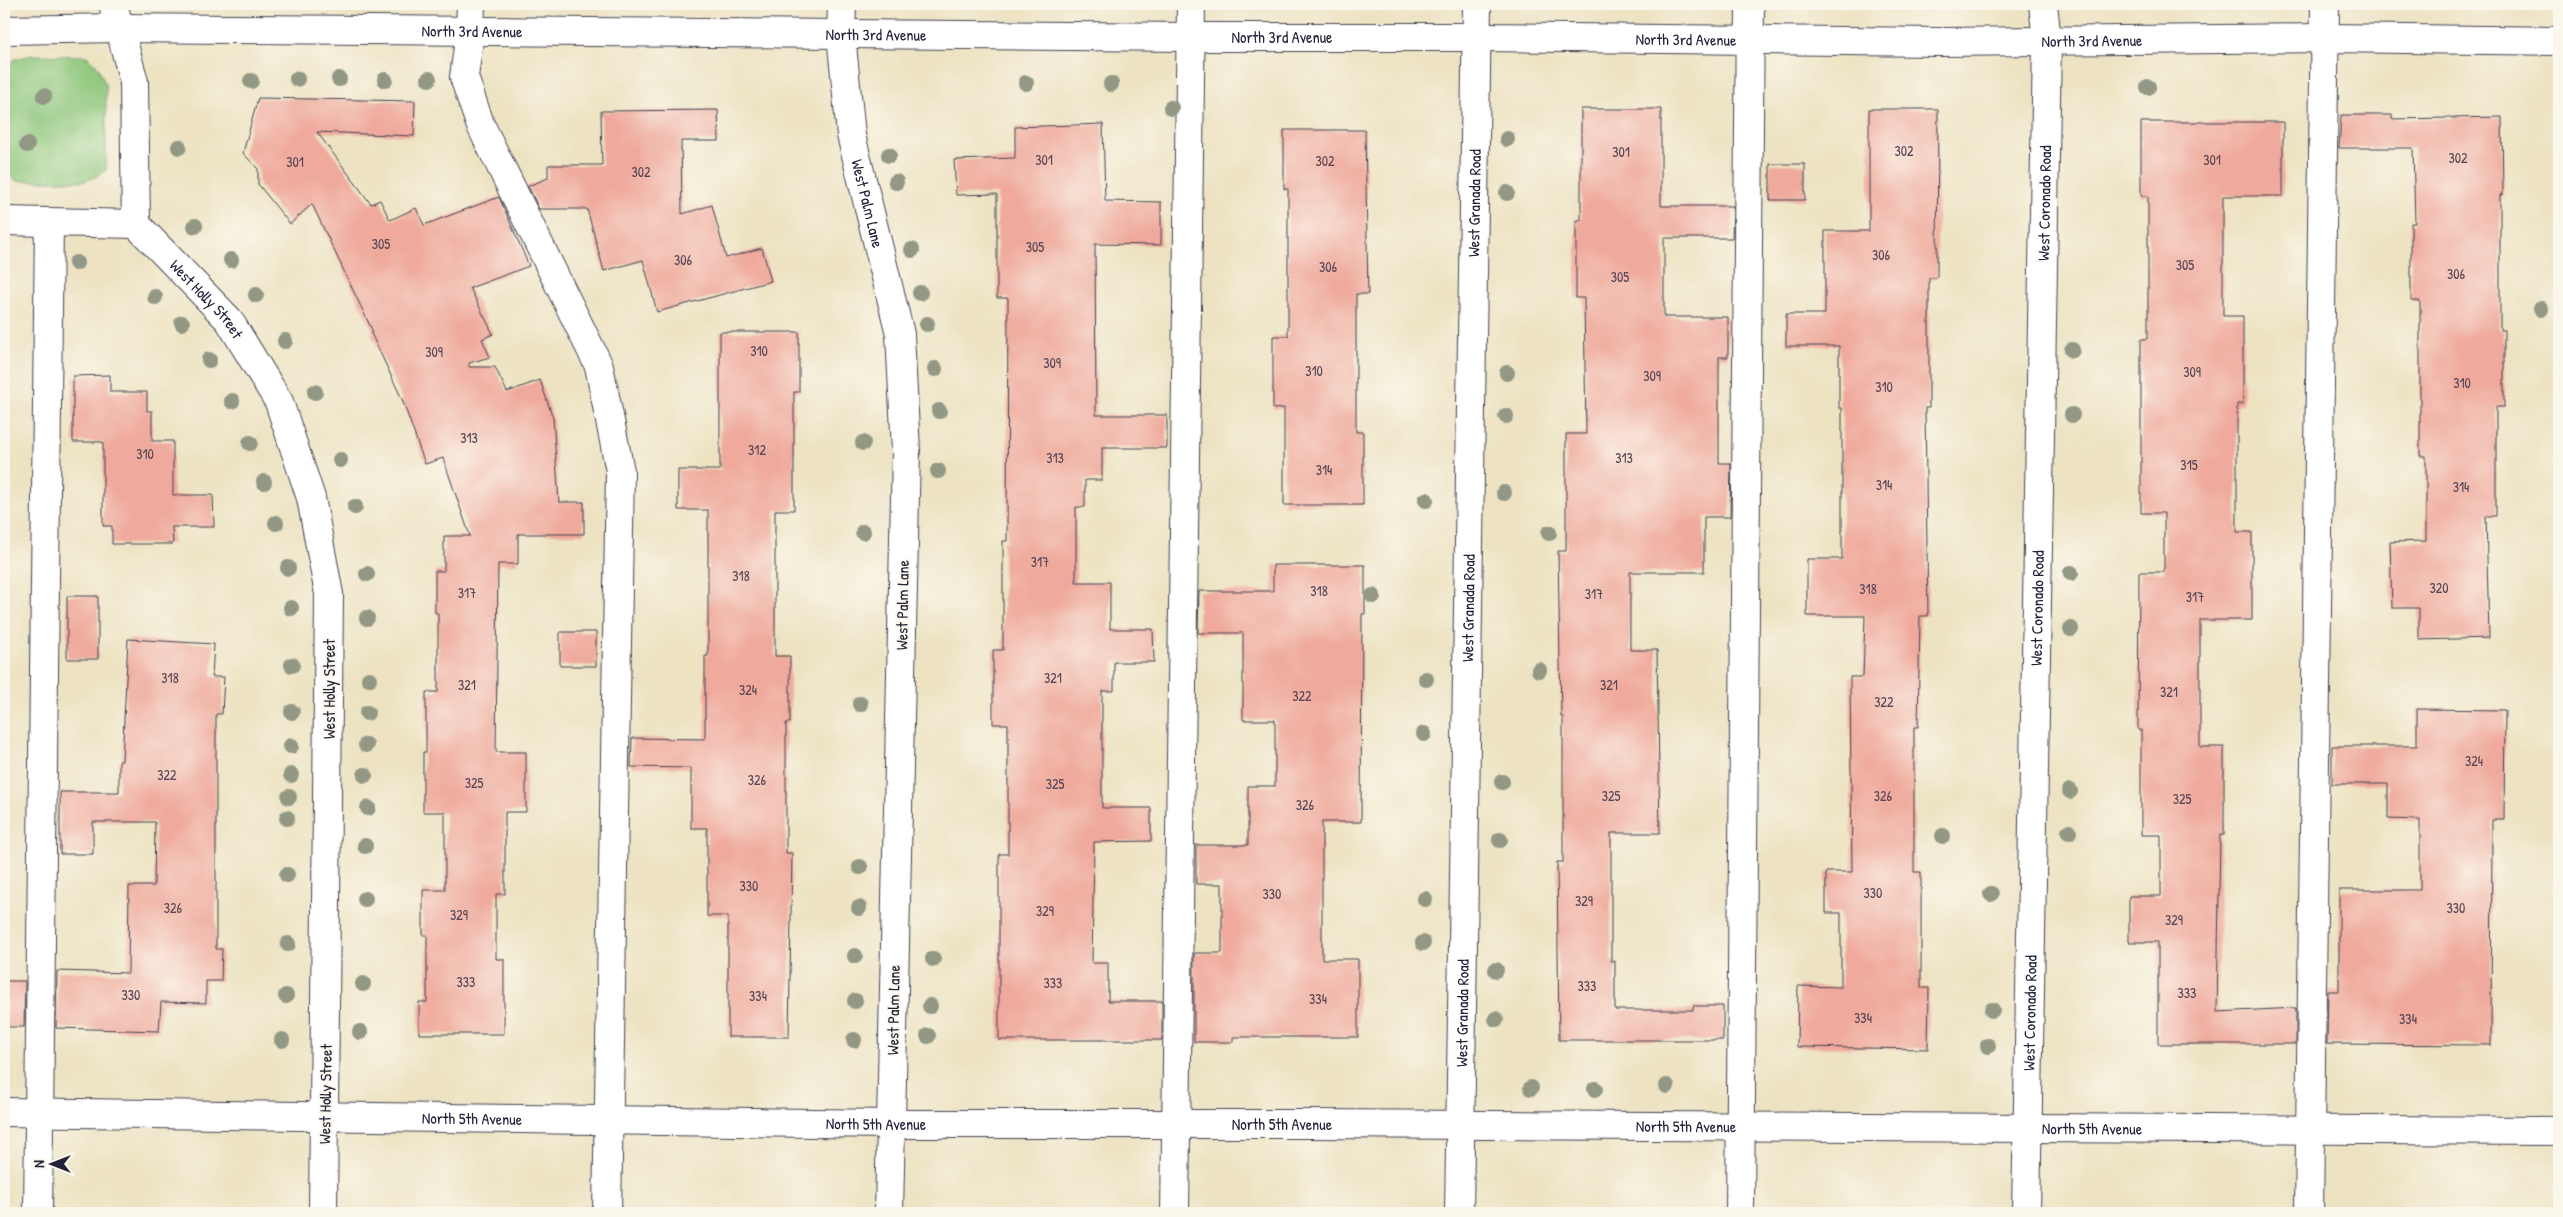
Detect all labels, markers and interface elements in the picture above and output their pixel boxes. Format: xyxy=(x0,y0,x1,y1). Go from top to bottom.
street label: North 3rd Avenue xyxy=(421,20,523,42)
street label: North 3rd Avenue xyxy=(825,23,927,46)
street label: North 3rd Avenue xyxy=(1231,26,1333,48)
street label: North 3rd Avenue xyxy=(1635,28,1737,51)
street label: North 3rd Avenue xyxy=(2041,29,2143,52)
house number: 302 xyxy=(1894,141,1914,160)
house number: 301 xyxy=(1612,142,1630,161)
street label: West Coronado Road xyxy=(2032,145,2056,261)
house number: 302 xyxy=(2448,148,2468,167)
street label: West Granada Road xyxy=(1462,149,1486,257)
house number: 301 xyxy=(1035,150,1053,169)
house number: 301 xyxy=(2203,150,2221,169)
house number: 302 xyxy=(1315,151,1335,170)
house number: 301 xyxy=(286,152,304,171)
street label: West Palm Lane xyxy=(846,157,889,251)
house number: 302 xyxy=(631,162,651,181)
house number: 305 xyxy=(372,234,390,253)
house number: 305 xyxy=(1026,237,1044,256)
house number: 306 xyxy=(1872,245,1890,264)
house number: 306 xyxy=(674,250,692,269)
street label: West Holly Street xyxy=(165,254,249,343)
house number: 305 xyxy=(2176,255,2194,274)
house number: 306 xyxy=(1319,257,1337,276)
house number: 306 xyxy=(2447,264,2465,283)
house number: 305 xyxy=(1611,267,1629,286)
house number: 310 xyxy=(750,341,768,360)
house number: 309 xyxy=(425,342,443,361)
house number: 309 xyxy=(1043,353,1061,372)
house number: 310 xyxy=(1305,361,1323,380)
house number: 309 xyxy=(2183,362,2201,381)
house number: 309 xyxy=(1643,366,1661,385)
house number: 310 xyxy=(2453,373,2471,392)
house number: 310 xyxy=(1875,377,1893,396)
house number: 313 xyxy=(460,428,478,447)
house number: 312 xyxy=(748,440,766,459)
house number: 310 xyxy=(136,444,154,463)
house number: 313 xyxy=(1046,448,1064,467)
house number: 313 xyxy=(1615,448,1633,467)
house number: 315 xyxy=(2180,455,2198,474)
house number: 314 xyxy=(1316,460,1332,479)
house number: 314 xyxy=(1876,475,1892,494)
house number: 314 xyxy=(2453,477,2469,496)
street label: West Coronado Road xyxy=(2025,550,2049,666)
house number: 317 xyxy=(1031,552,1049,571)
street label: West Granada Road xyxy=(1456,554,1480,662)
street label: West Palm Lane xyxy=(890,559,914,650)
house number: 318 xyxy=(732,566,750,585)
house number: 320 xyxy=(2429,578,2449,597)
house number: 318 xyxy=(1859,579,1877,598)
house number: 318 xyxy=(1310,581,1328,600)
house number: 317 xyxy=(458,583,476,602)
house number: 317 xyxy=(1585,584,1603,603)
house number: 317 xyxy=(2186,587,2204,606)
street label: West Holly Street xyxy=(318,638,340,739)
house number: 318 xyxy=(161,668,179,687)
house number: 321 xyxy=(1044,668,1062,687)
house number: 321 xyxy=(458,675,476,694)
house number: 321 xyxy=(1600,675,1618,694)
house number: 324 xyxy=(739,680,757,699)
house number: 321 xyxy=(2160,682,2178,701)
house number: 322 xyxy=(1292,686,1312,705)
house number: 322 xyxy=(1874,692,1894,711)
house number: 324 xyxy=(2465,751,2483,770)
house number: 322 xyxy=(157,765,177,784)
house number: 326 xyxy=(748,770,767,789)
house number: 325 xyxy=(465,773,483,792)
house number: 325 xyxy=(1046,774,1064,793)
house number: 325 xyxy=(1602,786,1620,805)
house number: 326 xyxy=(1874,786,1893,805)
house number: 325 xyxy=(2173,789,2191,808)
house number: 326 xyxy=(1296,795,1315,814)
house number: 330 xyxy=(740,876,758,895)
house number: 330 xyxy=(1864,883,1882,902)
house number: 330 xyxy=(1263,884,1281,903)
house number: 329 xyxy=(1575,891,1593,910)
house number: 326 xyxy=(164,898,183,917)
house number: 330 xyxy=(2447,898,2465,917)
house number: 329 xyxy=(1036,901,1054,920)
house number: 329 xyxy=(450,905,468,924)
house number: 329 xyxy=(2165,910,2183,929)
street label: West Coronado Road xyxy=(2018,955,2042,1071)
street label: West Granada Road xyxy=(1450,959,1474,1067)
street label: West Palm Lane xyxy=(881,964,905,1055)
house number: 333 xyxy=(457,972,475,991)
house number: 333 xyxy=(1044,973,1062,992)
house number: 333 xyxy=(1578,976,1596,995)
house number: 333 xyxy=(2178,983,2196,1002)
house number: 330 xyxy=(122,985,140,1004)
house number: 334 xyxy=(749,986,767,1005)
house number: 334 xyxy=(1309,989,1327,1008)
house number: 334 xyxy=(1854,1008,1872,1027)
house number: 334 xyxy=(2399,1009,2417,1028)
street label: West Holly Street xyxy=(313,1043,337,1144)
street label: North 5th Avenue xyxy=(422,1107,523,1130)
street label: North 5th Avenue xyxy=(826,1112,927,1135)
street label: North 5th Avenue xyxy=(1232,1113,1333,1135)
street label: North 5th Avenue xyxy=(1636,1115,1737,1137)
street label: North 5th Avenue xyxy=(2042,1117,2143,1140)
north arrow xyxy=(28,1140,78,1190)
text: N xyxy=(29,1160,48,1168)

